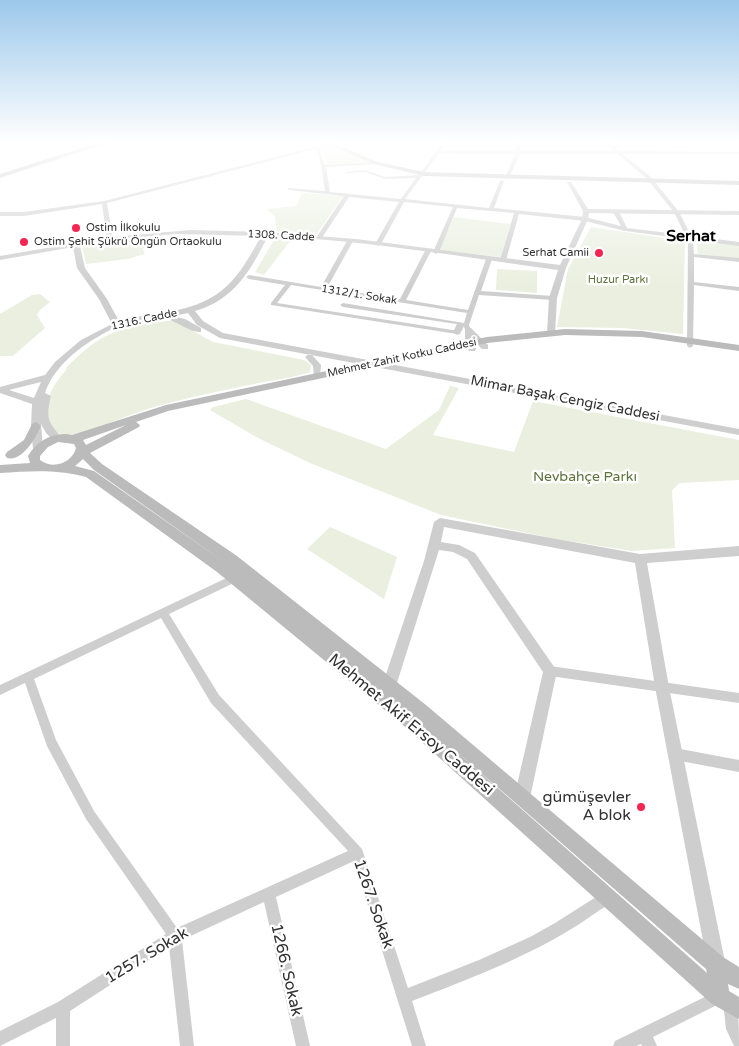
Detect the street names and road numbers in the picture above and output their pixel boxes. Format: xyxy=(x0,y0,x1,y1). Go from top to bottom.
street label: 1308. Cadde xyxy=(247,228,315,244)
street label: 1312/1. Sokak xyxy=(320,282,398,308)
street label: 1316. Cadde xyxy=(110,307,178,333)
street label: Mehmet Zahit Kotku Caddesi xyxy=(326,336,478,380)
street label: Mimar Başak Cengiz Caddesi xyxy=(469,372,661,426)
street label: Mehmet Akif Ersoy Caddesi xyxy=(324,650,498,800)
street label: 1267. Sokak xyxy=(349,857,397,951)
street label: 1266. Sokak xyxy=(266,922,306,1018)
street label: 1257. Sokak xyxy=(102,924,192,988)

